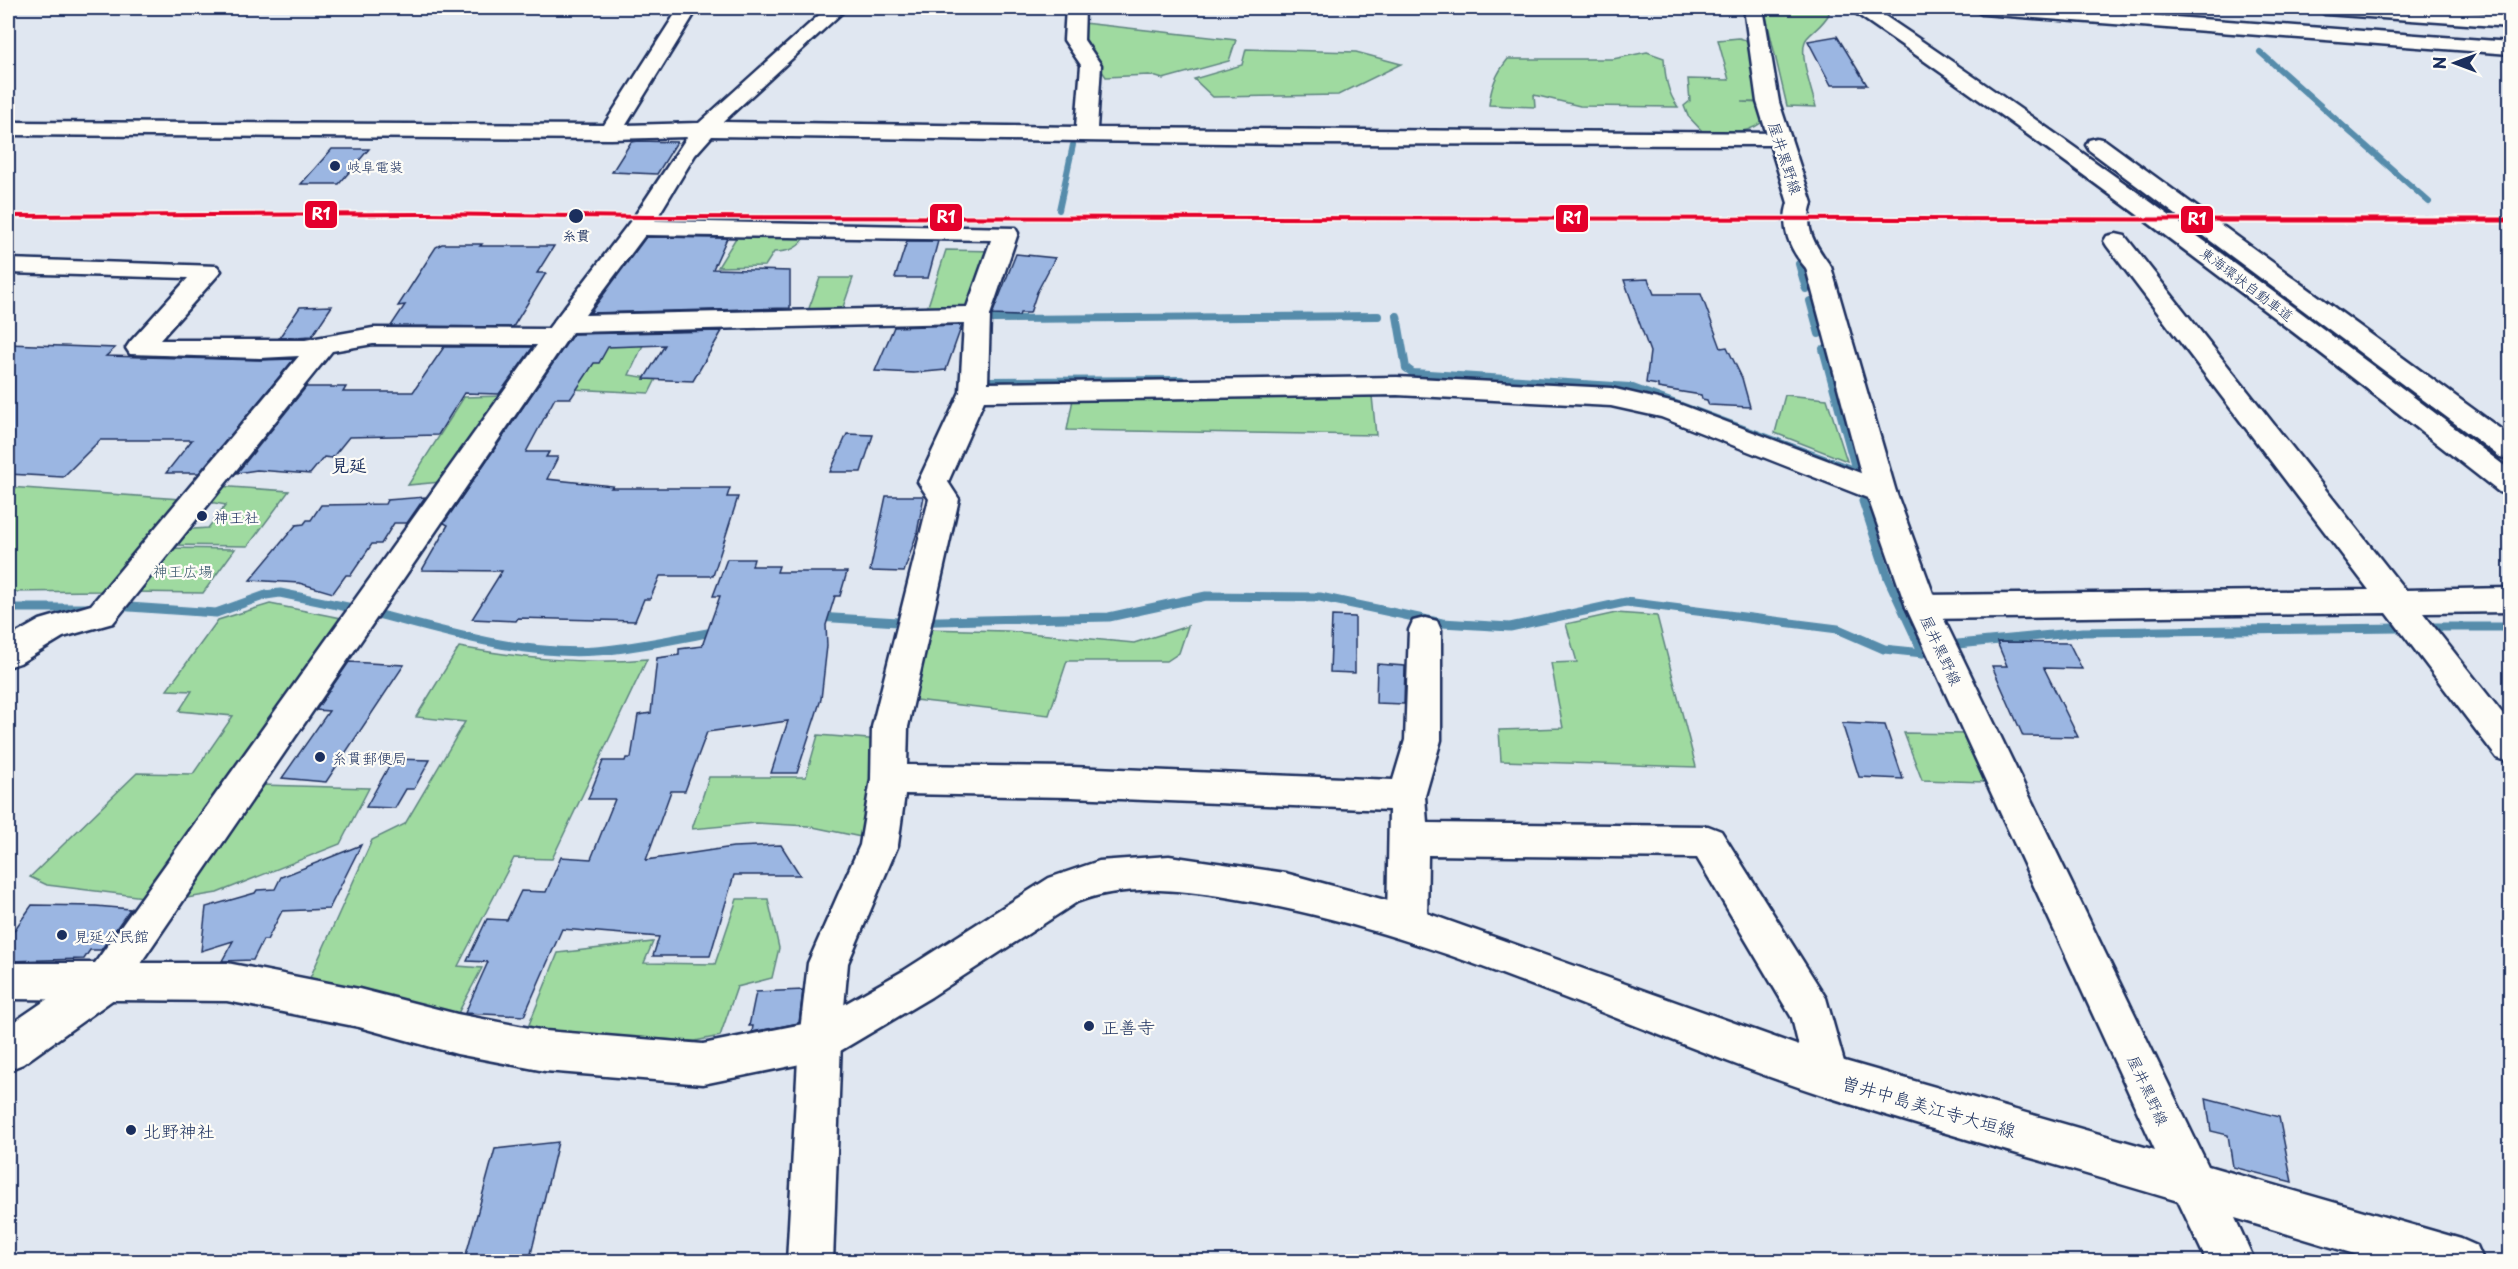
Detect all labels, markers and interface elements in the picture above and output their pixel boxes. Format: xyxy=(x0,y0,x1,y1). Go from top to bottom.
north arrow xyxy=(2425,33,2485,93)
text: N xyxy=(2427,57,2451,69)
street label: 屋井黒野線 xyxy=(1763,119,1809,197)
place label: 岐阜電装 xyxy=(347,156,403,177)
marker: 岐阜電装 xyxy=(328,159,342,173)
line badge: R1 xyxy=(304,200,338,229)
text: R1 xyxy=(312,201,331,225)
line badge: R1 xyxy=(929,203,963,232)
text: R1 xyxy=(937,204,956,228)
line badge: R1 xyxy=(1555,204,1589,233)
text: R1 xyxy=(1563,205,1582,229)
line badge: R1 xyxy=(2180,205,2214,234)
text: R1 xyxy=(2188,206,2207,230)
marker: 糸貫 xyxy=(567,207,585,225)
place label: 糸貫 xyxy=(562,225,590,246)
street label: 東海環状自動車道 xyxy=(2196,242,2298,326)
district label: 見延 xyxy=(331,451,367,478)
place label: 神王社 xyxy=(214,505,259,528)
marker: 神王社 xyxy=(195,509,209,523)
park label: 神王広場 xyxy=(153,559,213,582)
street label: 屋井黒野線 xyxy=(1916,611,1968,689)
place label: 糸貫郵便局 xyxy=(332,746,407,769)
marker: 糸貫郵便局 xyxy=(313,750,327,764)
place label: 見延公民館 xyxy=(74,924,149,947)
marker: 見延公民館 xyxy=(55,928,69,942)
place label: 正善寺 xyxy=(1101,1013,1155,1040)
marker: 正善寺 xyxy=(1082,1019,1096,1033)
street label: 屋井黒野線 xyxy=(2123,1051,2175,1129)
street label: 曽井中島美江寺大垣線 xyxy=(1839,1068,2019,1144)
place label: 北野神社 xyxy=(143,1117,215,1144)
marker: 北野神社 xyxy=(124,1123,138,1137)

